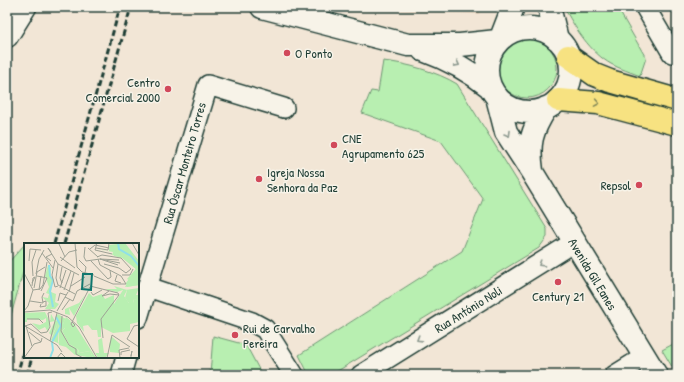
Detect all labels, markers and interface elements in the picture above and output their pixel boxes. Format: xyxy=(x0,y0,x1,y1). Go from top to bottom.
place label: O Ponto xyxy=(295,44,332,62)
marker: O Ponto xyxy=(282,48,292,58)
one-way arrow xyxy=(453,60,461,67)
place label: Centro Comercial 2000 xyxy=(86,73,160,106)
marker: Centro Comercial 2000 xyxy=(163,84,173,94)
one-way arrow xyxy=(593,98,600,107)
street label: Rua Óscar Monteiro Torres xyxy=(158,100,210,226)
place label: CNE Agrupamento 625 xyxy=(342,129,425,162)
one-way arrow xyxy=(504,130,511,137)
marker: CNE Agrupamento 625 xyxy=(329,140,339,150)
place label: Igreja Nossa Senhora da Paz xyxy=(267,163,338,196)
marker: Igreja Nossa Senhora da Paz xyxy=(254,174,264,184)
place label: Repsol xyxy=(601,176,632,194)
marker: Repsol xyxy=(634,180,644,190)
street label: Avenida Gil Eanes xyxy=(564,235,622,313)
inset map xyxy=(24,243,139,358)
one-way arrow xyxy=(539,259,546,266)
marker: Century 21 xyxy=(553,277,563,287)
street label: Rua António Noli xyxy=(431,281,505,337)
place label: Century 21 xyxy=(532,287,584,305)
place label: Rui de Carvalho Pereira xyxy=(243,319,315,352)
marker: Rui de Carvalho Pereira xyxy=(230,330,240,340)
one-way arrow xyxy=(416,334,423,342)

